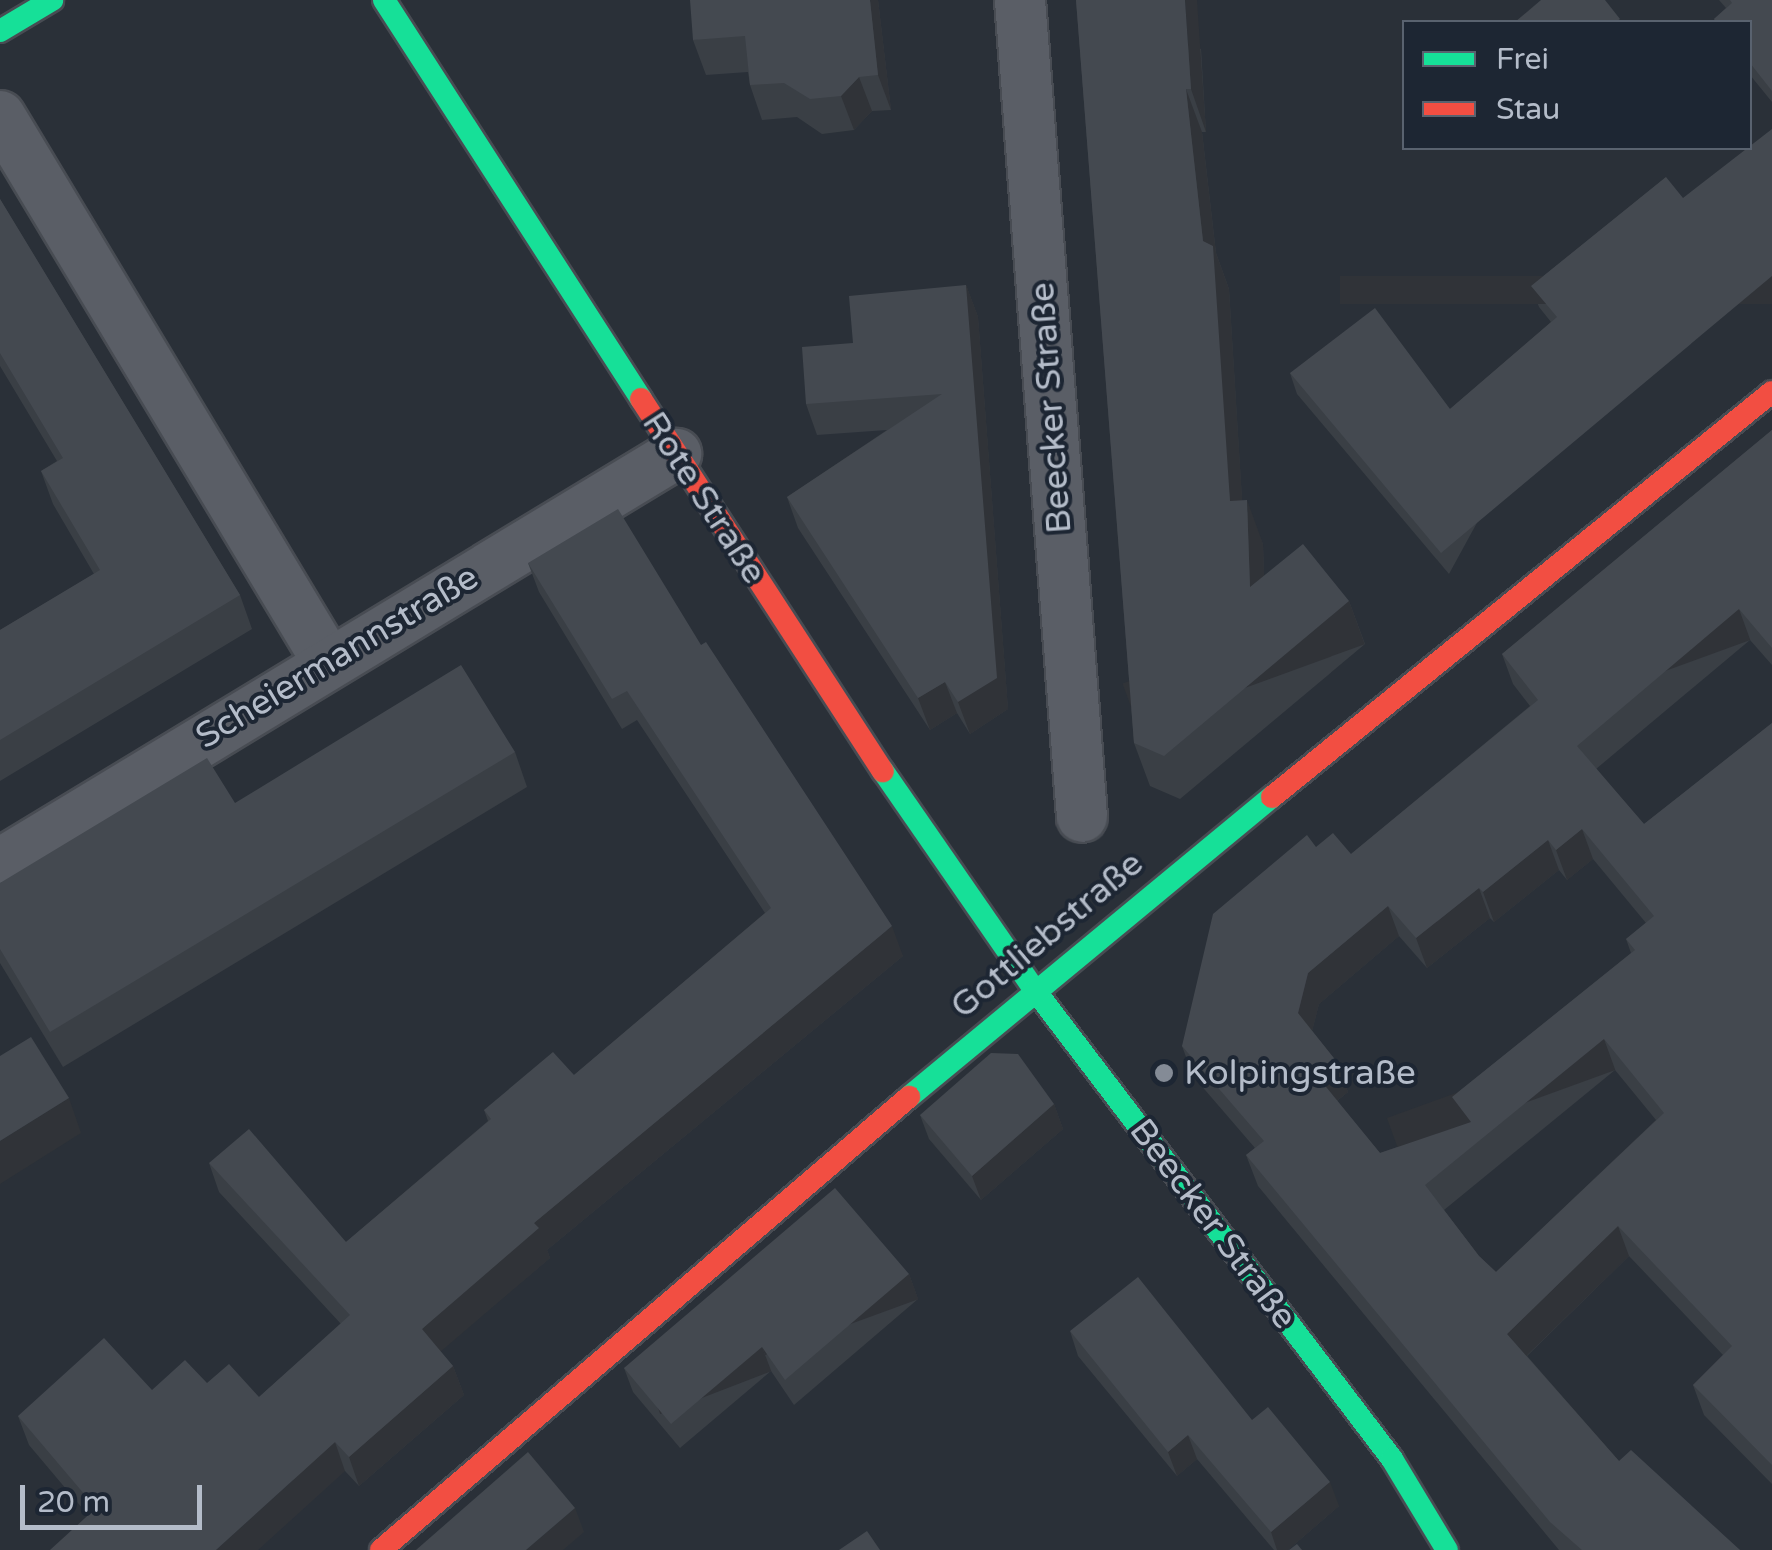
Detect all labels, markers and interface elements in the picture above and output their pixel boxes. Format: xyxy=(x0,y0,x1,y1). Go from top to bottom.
legend xyxy=(1402,20,1752,150)
text: Frei xyxy=(1496,41,1549,78)
text: Stau xyxy=(1496,91,1560,128)
street label: Beecker Straße xyxy=(1021,281,1081,535)
street label: Rote Straße xyxy=(633,404,775,592)
street label: Scheiermannstraße xyxy=(188,556,486,758)
street label: Gottliebstraße xyxy=(942,842,1152,1028)
place label: Kolpingstraße xyxy=(1184,1052,1416,1094)
marker: Kolpingstraße xyxy=(1153,1062,1175,1084)
street label: Beecker Straße xyxy=(1120,1111,1306,1337)
scale bar xyxy=(25,1465,208,1527)
text: 20 m xyxy=(37,1484,110,1521)

